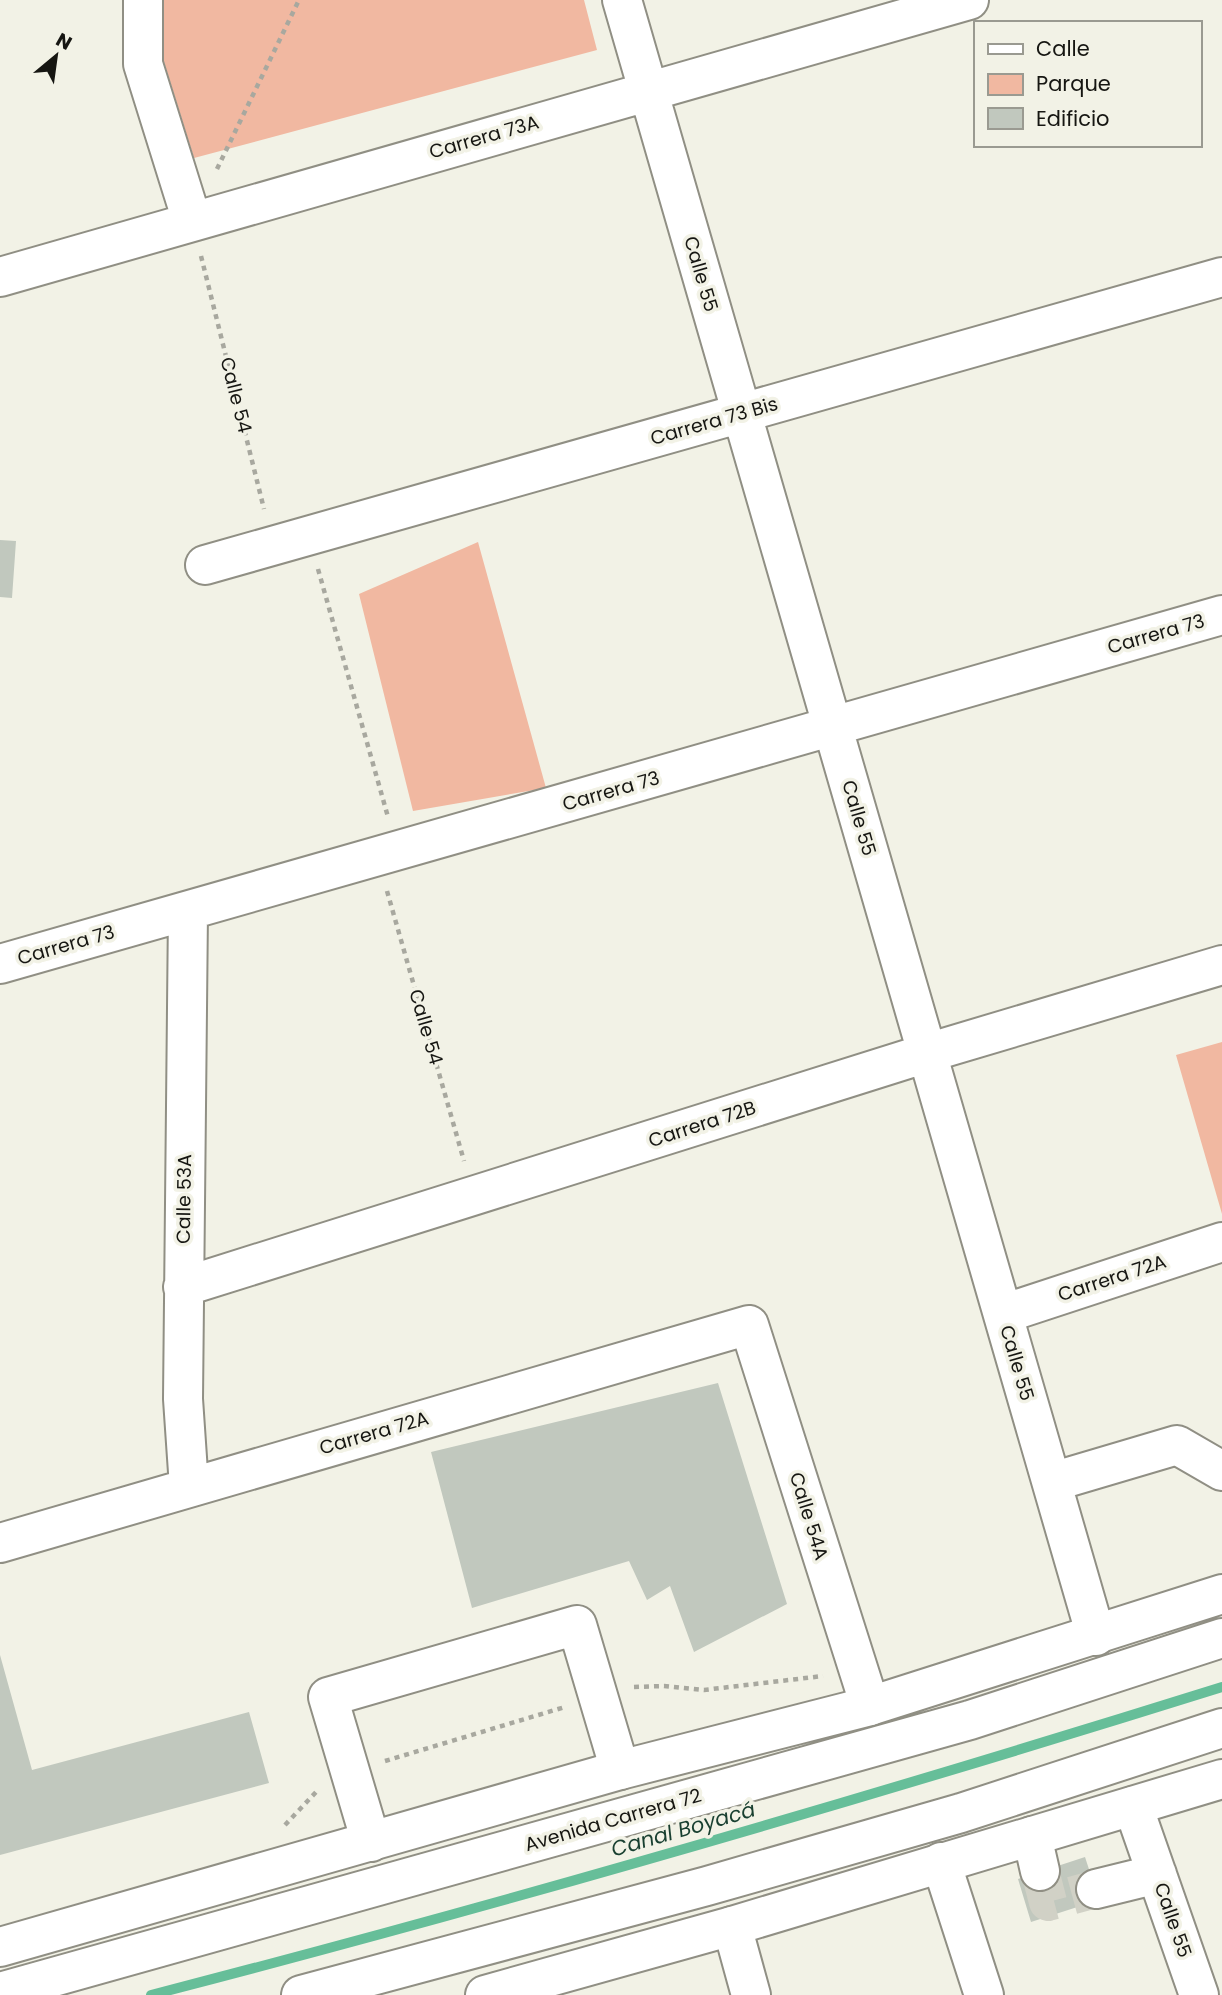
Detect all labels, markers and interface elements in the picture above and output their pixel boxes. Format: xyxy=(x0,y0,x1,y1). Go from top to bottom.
north arrow xyxy=(21,21,91,91)
legend xyxy=(974,21,1201,147)
text: N xyxy=(51,26,77,57)
text: Calle xyxy=(1036,34,1090,63)
text: Parque xyxy=(1036,69,1111,98)
text: Edificio xyxy=(1036,104,1110,133)
street label: Carrera 73A xyxy=(426,108,542,166)
street label: Calle 55 xyxy=(677,233,725,315)
street label: Calle 54 xyxy=(214,354,258,436)
street label: Carrera 73 Bis xyxy=(647,390,781,452)
street label: Carrera 73 xyxy=(1104,607,1208,661)
street label: Carrera 73 xyxy=(559,764,663,818)
street label: Calle 55 xyxy=(835,777,883,859)
street label: Carrera 73 xyxy=(14,918,118,972)
street label: Calle 54 xyxy=(402,986,450,1068)
street label: Carrera 72B xyxy=(645,1094,759,1154)
street label: Calle 53A xyxy=(170,1154,198,1244)
street label: Carrera 72A xyxy=(1054,1248,1170,1308)
street label: Calle 55 xyxy=(993,1322,1041,1404)
street label: Carrera 72A xyxy=(316,1404,432,1461)
street label: Calle 54A xyxy=(783,1469,835,1563)
street label: Avenida Carrera 72 xyxy=(522,1782,705,1858)
water label: Canal Boyacá xyxy=(608,1795,758,1863)
street label: Calle 55 xyxy=(1148,1879,1198,1961)

